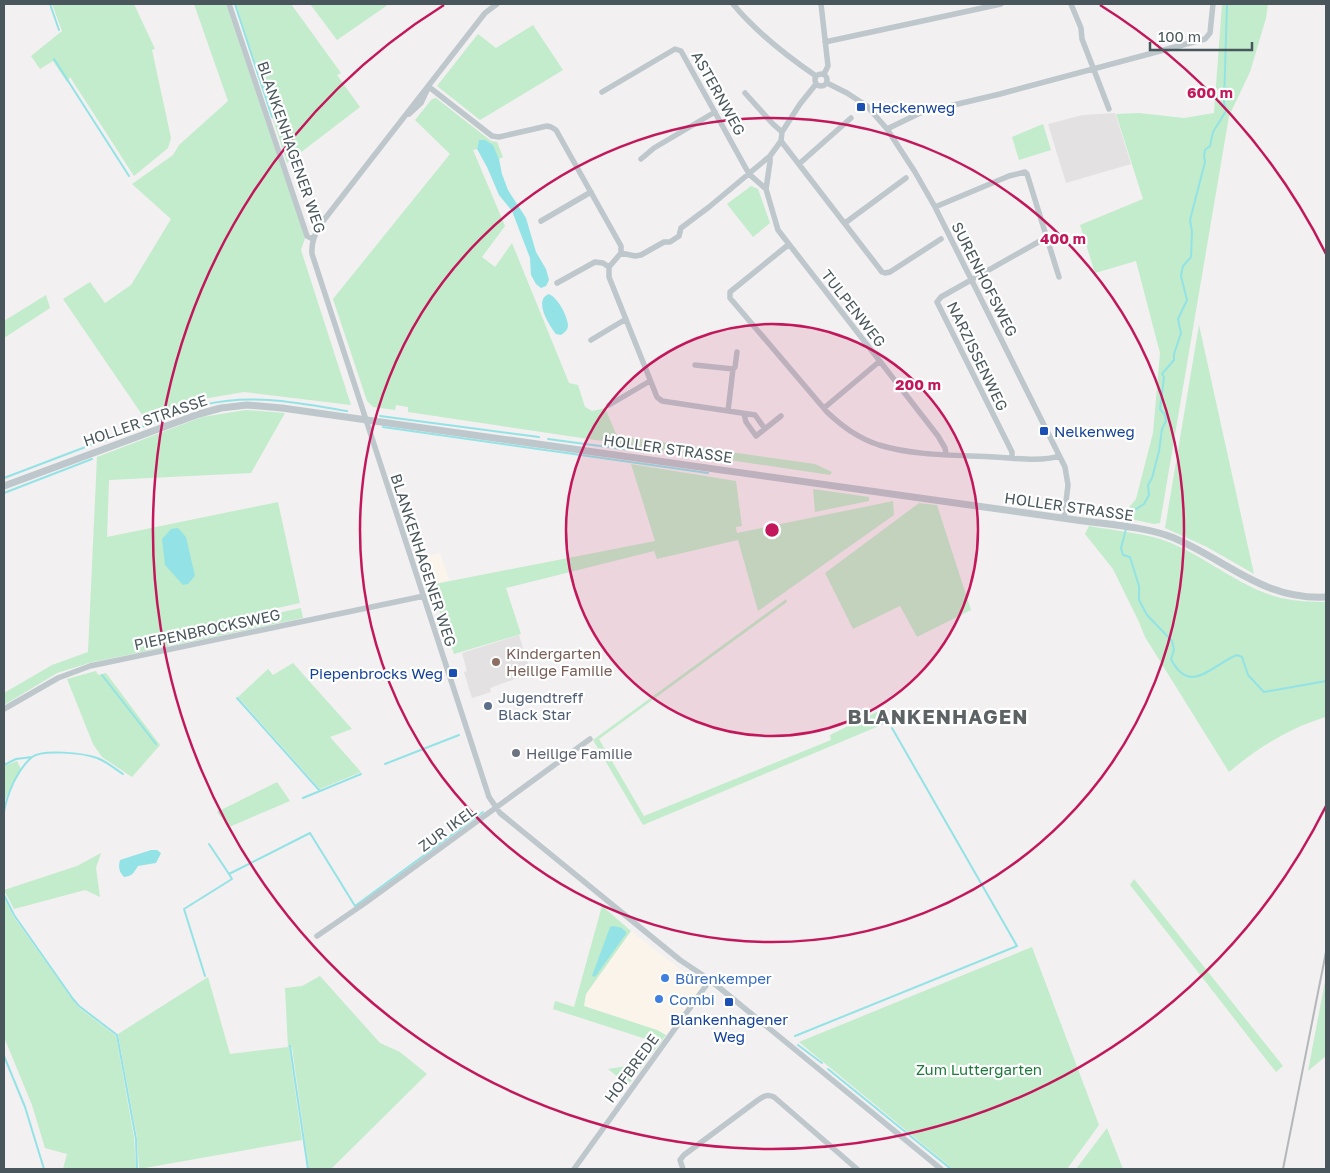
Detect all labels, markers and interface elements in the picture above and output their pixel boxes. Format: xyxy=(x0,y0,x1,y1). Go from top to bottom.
scale bar xyxy=(1150,20,1252,52)
text: 100 m xyxy=(1158,27,1201,45)
street label: ASTERNWEG xyxy=(688,48,750,138)
street label: BLANKENHAGENER WEG xyxy=(254,59,330,235)
text: 600 m xyxy=(1187,83,1233,101)
place label: Heckenweg xyxy=(871,98,955,116)
marker: Heckenweg xyxy=(855,101,867,113)
street label: SURENHOFSWEG xyxy=(948,219,1022,339)
text: 400 m xyxy=(1040,229,1086,247)
street label: TULPENWEG xyxy=(818,266,890,350)
street label: NARZISSENWEG xyxy=(944,298,1012,414)
text: 200 m xyxy=(895,375,941,393)
street label: HOLLER STRASSE xyxy=(81,390,209,450)
place label: Nelkenweg xyxy=(1054,422,1135,440)
marker: Nelkenweg xyxy=(1038,425,1050,437)
street label: HOLLER STRASSE xyxy=(602,430,734,466)
street label: BLANKENHAGENER WEG xyxy=(388,471,460,649)
street label: HOLLER STRASSE xyxy=(1003,488,1135,524)
centre of rings xyxy=(763,521,781,539)
street label: PIEPENBROCKSWEG xyxy=(132,605,282,653)
place label: Kindergarten Heilige Familie xyxy=(506,644,613,679)
marker: Kindergarten Heilige Familie xyxy=(490,656,502,668)
place label: Piepenbrocks Weg xyxy=(309,664,443,682)
marker: Piepenbrocks Weg xyxy=(447,667,459,679)
place label: Jugendtreff Black Star xyxy=(498,688,584,723)
marker: Jugendtreff Black Star xyxy=(482,700,494,712)
district label: BLANKENHAGEN xyxy=(848,704,1028,728)
place label: Heilige Familie xyxy=(526,744,633,762)
marker: Heilige Familie xyxy=(510,747,522,759)
street label: ZUR IKEL xyxy=(415,801,480,855)
place label: Bürenkemper xyxy=(675,969,772,987)
marker: Bürenkemper xyxy=(659,972,671,984)
place label: Combi xyxy=(669,990,715,1008)
marker: Combi xyxy=(653,993,665,1005)
marker: Blankenhagener Weg xyxy=(723,996,735,1008)
place label: Blankenhagener Weg xyxy=(670,1010,788,1045)
street label: HOFBREDE xyxy=(600,1030,662,1106)
park label: Zum Luttergarten xyxy=(916,1060,1042,1078)

